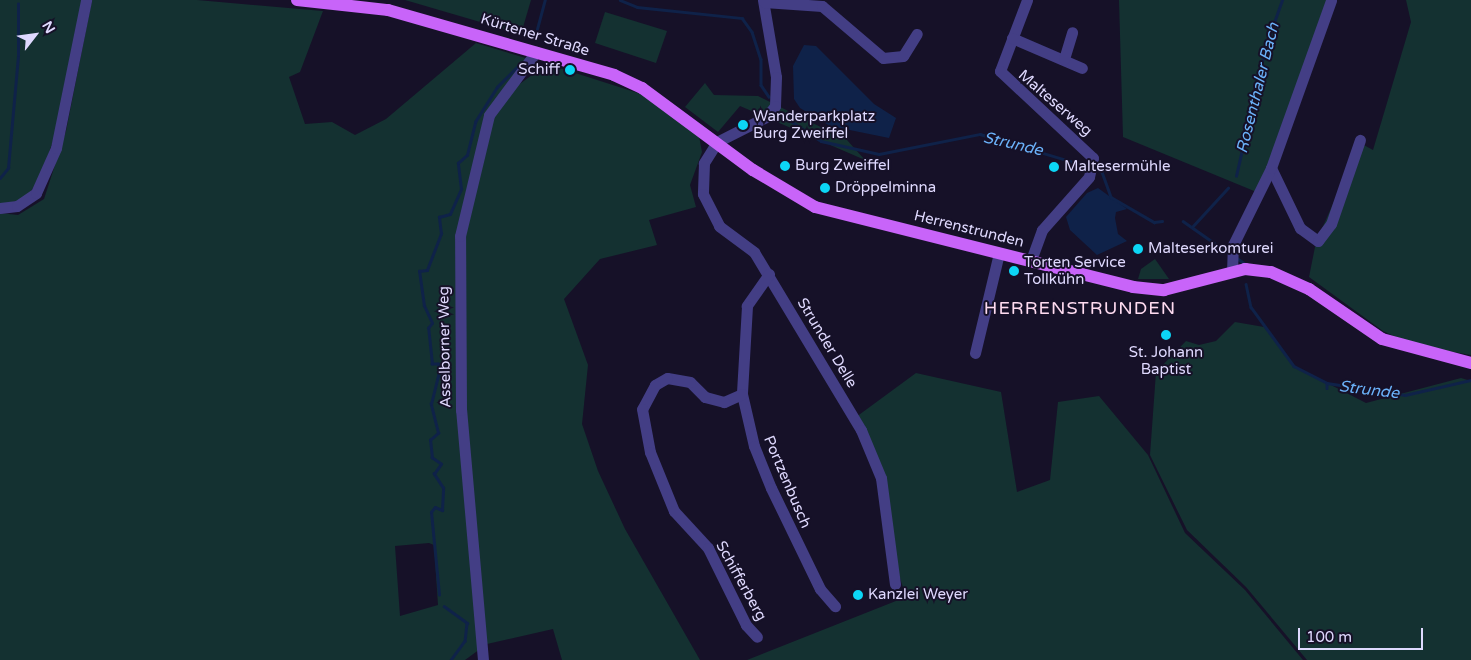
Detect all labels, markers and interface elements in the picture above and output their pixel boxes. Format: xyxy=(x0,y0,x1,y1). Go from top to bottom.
north arrow xyxy=(10,10,60,60)
street label: Kürtener Straße xyxy=(478,10,592,60)
text: N xyxy=(38,18,59,36)
water label: Rosenthaler Bach xyxy=(1232,21,1284,155)
place label: Schiff xyxy=(518,61,560,79)
marker: Schiff xyxy=(564,64,576,76)
street label: Malteserweg xyxy=(1014,66,1096,140)
place label: Wanderparkplatz Burg Zweiffel xyxy=(753,107,875,142)
marker: Wanderparkplatz Burg Zweiffel xyxy=(737,119,749,131)
water label: Strunde xyxy=(981,128,1045,160)
place label: Burg Zweiffel xyxy=(795,157,890,175)
place label: Maltesermühle xyxy=(1064,158,1170,176)
marker: Burg Zweiffel xyxy=(779,160,791,172)
marker: Maltesermühle xyxy=(1048,161,1060,173)
place label: Dröppelminna xyxy=(835,179,936,197)
marker: Dröppelminna xyxy=(819,182,831,194)
street label: Herrenstrunden xyxy=(912,207,1026,251)
place label: Malteserkomturei xyxy=(1148,240,1274,258)
marker: Malteserkomturei xyxy=(1132,243,1144,255)
place label: Torten Service Tollkühn xyxy=(1024,253,1126,288)
marker: Torten Service Tollkühn xyxy=(1008,265,1020,277)
street label: Asselborner Weg xyxy=(435,286,455,408)
street label: Strunder Delle xyxy=(793,295,861,391)
district label: HERRENSTRUNDEN xyxy=(982,297,1178,319)
marker: St. Johann Baptist xyxy=(1160,329,1172,341)
place label: St. Johann Baptist xyxy=(1129,343,1203,378)
water label: Strunde xyxy=(1338,377,1400,403)
street label: Portzenbusch xyxy=(759,433,815,531)
street label: Schifferberg xyxy=(712,538,770,624)
place label: Kanzlei Weyer xyxy=(868,586,968,604)
marker: Kanzlei Weyer xyxy=(852,589,864,601)
scale bar xyxy=(1301,618,1426,650)
text: 100 m xyxy=(1306,628,1352,646)

